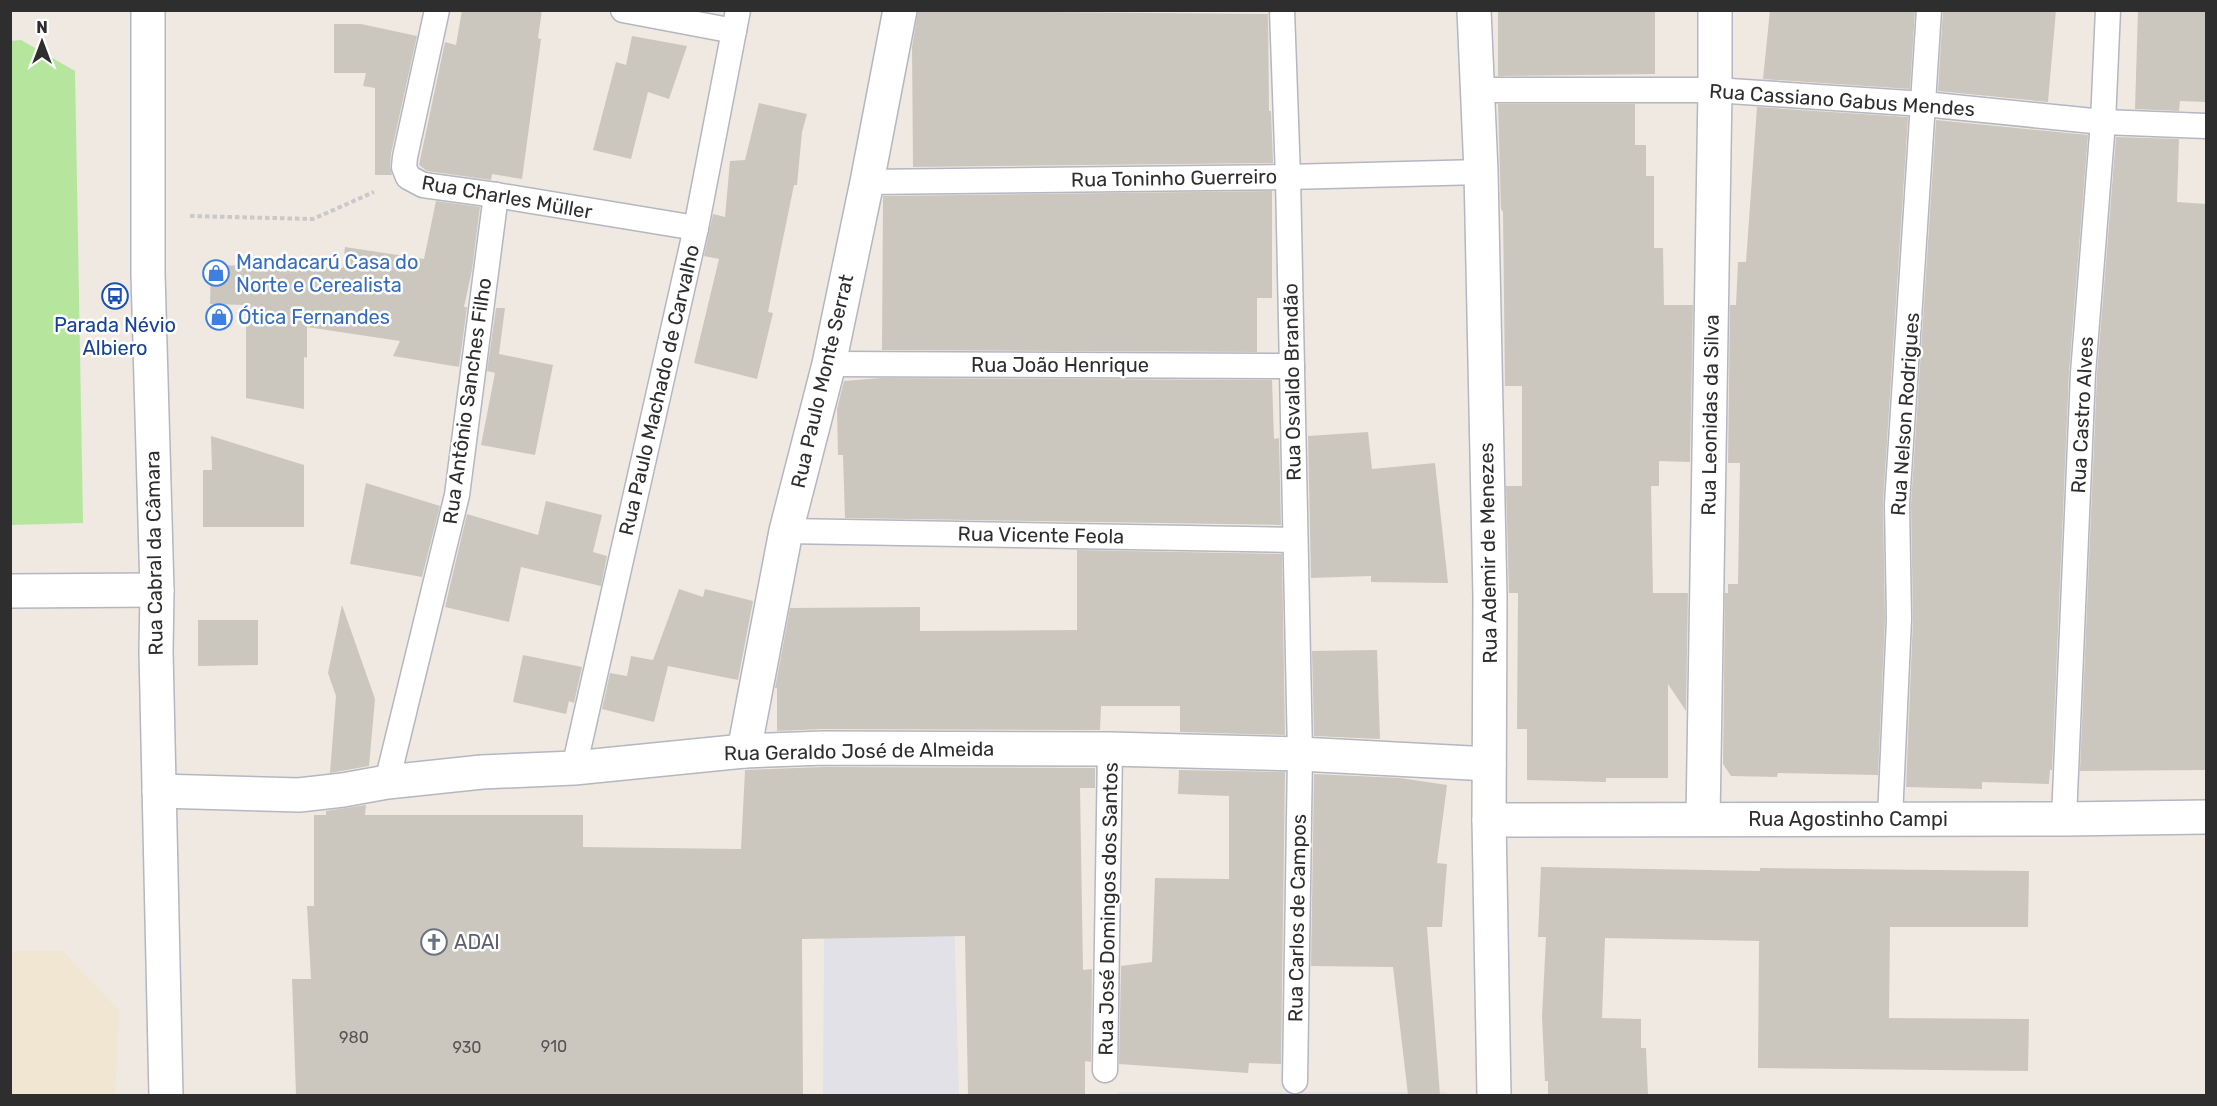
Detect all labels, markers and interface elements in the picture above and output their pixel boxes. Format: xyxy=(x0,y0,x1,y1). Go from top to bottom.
north arrow xyxy=(12,12,72,72)
text: N xyxy=(36,18,48,37)
street label: Rua Cassiano Gabus Mendes xyxy=(1708,79,1976,121)
street label: Rua Toninho Guerreiro xyxy=(1071,164,1277,192)
street label: Rua Charles Müller xyxy=(420,170,595,224)
street label: Rua Paulo Machado de Carvalho xyxy=(614,242,704,538)
place label: Mandacarú Casa do Norte e Cerealista xyxy=(236,250,418,297)
shop icon: Mandacarú Casa do Norte e Cerealista xyxy=(201,258,231,288)
street label: Rua Paulo Monte Serrat xyxy=(786,272,858,490)
street label: Rua Antônio Sanches Filho xyxy=(438,276,496,526)
bus stop icon: Parada Névio Albiero xyxy=(100,281,130,311)
street label: Rua Osvaldo Brandão xyxy=(1278,283,1306,481)
shop icon: Ótica Fernandes xyxy=(204,302,234,332)
place label: Ótica Fernandes xyxy=(238,305,390,329)
street label: Rua Nelson Rodrigues xyxy=(1886,311,1924,517)
place label: Parada Névio Albiero xyxy=(54,313,176,360)
street label: Rua Leonidas da Silva xyxy=(1696,314,1724,516)
street label: Rua Castro Alves xyxy=(2066,336,2098,494)
street label: Rua João Henrique xyxy=(971,353,1149,377)
street label: Rua Ademir de Menezes xyxy=(1474,442,1502,664)
street label: Rua Cabral da Câmara xyxy=(140,450,168,656)
street label: Rua Vicente Feola xyxy=(958,522,1124,548)
street label: Rua Geraldo José de Almeida xyxy=(724,737,994,765)
street label: Rua José Domingos dos Santos xyxy=(1093,762,1123,1056)
street label: Rua Agostinho Campi xyxy=(1748,807,1948,831)
street label: Rua Carlos de Campos xyxy=(1283,814,1311,1022)
church icon: ADAI xyxy=(419,927,449,957)
place label: ADAI xyxy=(454,930,500,954)
house number: 980 xyxy=(339,1028,369,1047)
house number: 910 xyxy=(541,1037,567,1056)
house number: 930 xyxy=(452,1038,482,1057)

